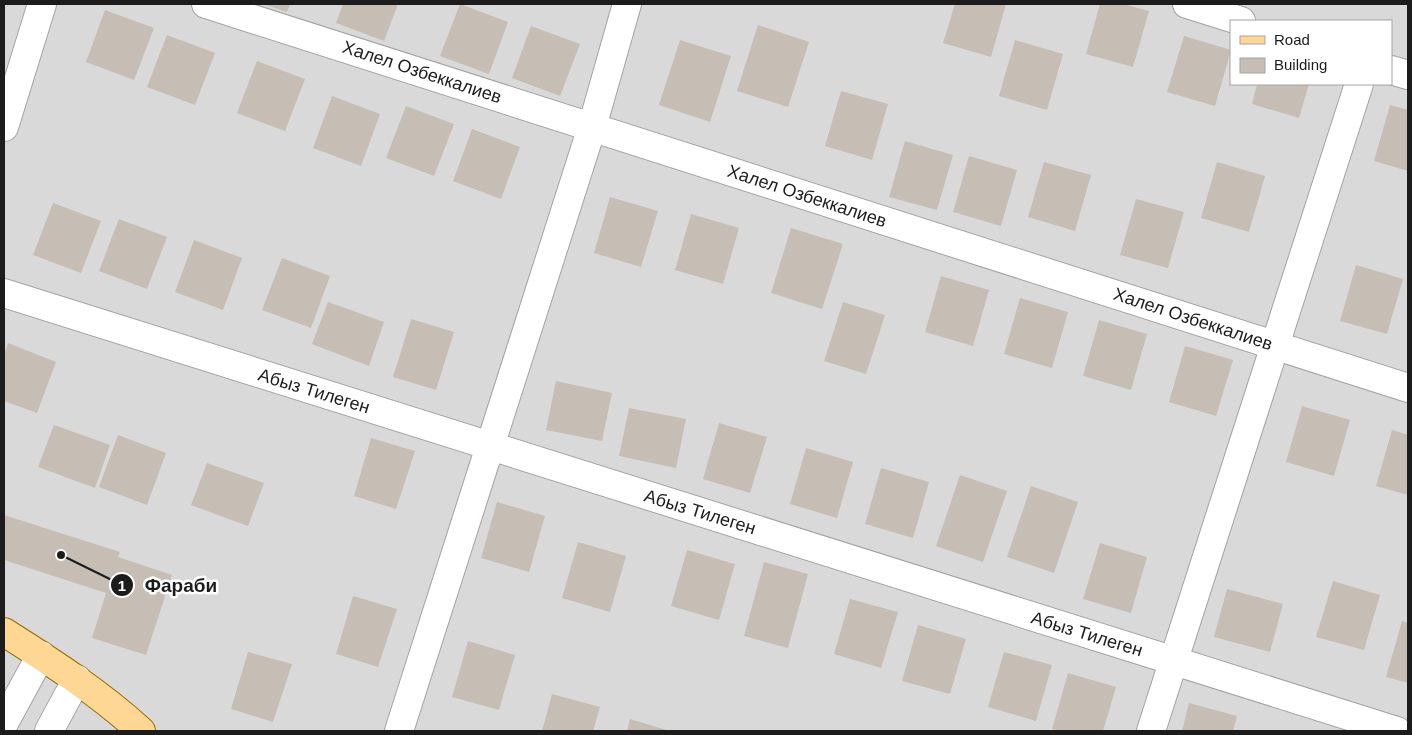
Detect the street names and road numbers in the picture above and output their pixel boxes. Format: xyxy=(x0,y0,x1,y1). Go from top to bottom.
street label: Халел Озбеккалиев xyxy=(340,37,504,107)
street label: Халел Озбеккалиев xyxy=(725,161,889,231)
street label: Халел Озбеккалиев xyxy=(1111,284,1275,354)
street label: Абыз Тилеген xyxy=(256,365,372,417)
street label: Абыз Тилеген xyxy=(642,486,758,538)
street label: Абыз Тилеген xyxy=(1029,608,1145,660)

